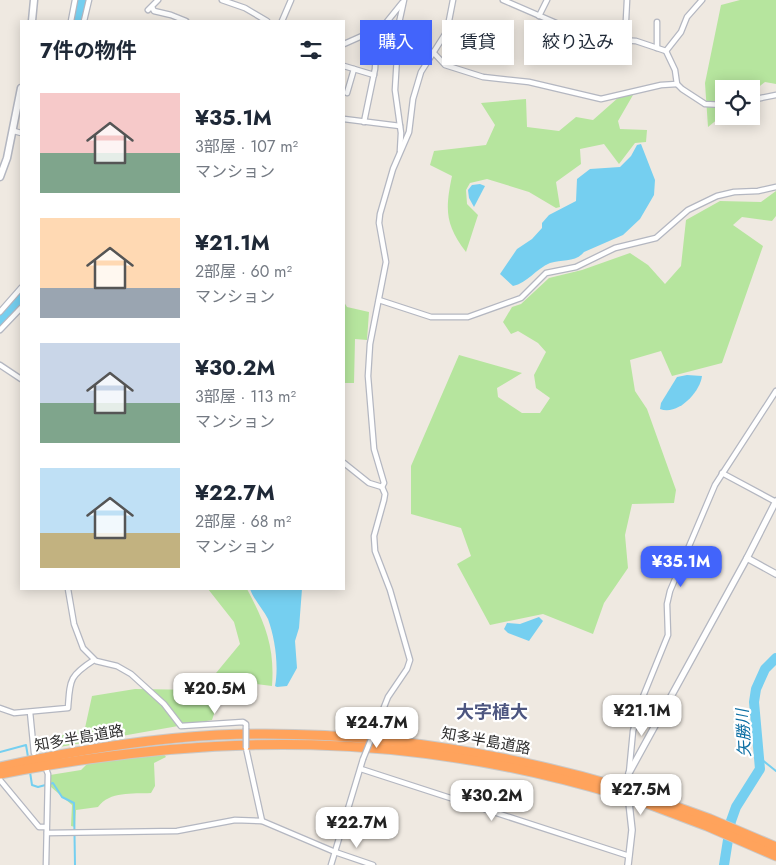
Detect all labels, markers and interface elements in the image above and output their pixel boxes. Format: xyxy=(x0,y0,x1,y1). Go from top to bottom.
chip: 購入 xyxy=(360,20,432,65)
chip: 賃貸 xyxy=(442,20,514,65)
chip: 絞り込み xyxy=(524,20,632,65)
text: 7件の物件 xyxy=(40,36,137,66)
icon: filters xyxy=(297,36,325,64)
map controls xyxy=(715,80,760,125)
button: locate xyxy=(715,80,760,125)
text: ¥35.1M xyxy=(195,103,272,133)
icon: home xyxy=(80,113,140,173)
text: 3部屋 · 107 m² xyxy=(195,135,298,158)
text: マンション xyxy=(195,160,275,183)
text: ¥21.1M xyxy=(195,228,270,258)
icon: home xyxy=(80,238,140,298)
text: 2部屋 · 60 m² xyxy=(195,260,292,283)
text: マンション xyxy=(195,285,275,308)
text: ¥30.2M xyxy=(195,353,275,383)
icon: home xyxy=(80,363,140,423)
text: 3部屋 · 113 m² xyxy=(195,385,296,408)
text: マンション xyxy=(195,410,275,433)
text: ¥22.7M xyxy=(195,478,275,508)
icon: home xyxy=(80,488,140,548)
text: 2部屋 · 68 m² xyxy=(195,510,291,533)
text: マンション xyxy=(195,535,275,558)
pin: ¥35.1M xyxy=(640,546,722,588)
text: ¥35.1M xyxy=(652,550,710,573)
pin: ¥20.5M xyxy=(174,672,256,715)
text: ¥20.5M xyxy=(184,677,246,700)
pin: ¥21.1M xyxy=(601,694,683,737)
district label: 大字植大 xyxy=(456,699,528,725)
text: ¥21.1M xyxy=(614,699,670,722)
pin: ¥24.7M xyxy=(336,706,418,749)
water label: 矢勝川 xyxy=(731,706,756,758)
text: ¥24.7M xyxy=(346,711,408,734)
street label: 知多半島道路 xyxy=(33,719,125,757)
street label: 知多半島道路 xyxy=(440,722,532,760)
pin: ¥27.5M xyxy=(600,774,682,816)
text: ¥27.5M xyxy=(612,778,670,801)
pin: ¥30.2M xyxy=(451,780,533,822)
text: ¥30.2M xyxy=(461,784,523,807)
pin: ¥22.7M xyxy=(316,806,398,849)
text: ¥22.7M xyxy=(327,811,387,834)

